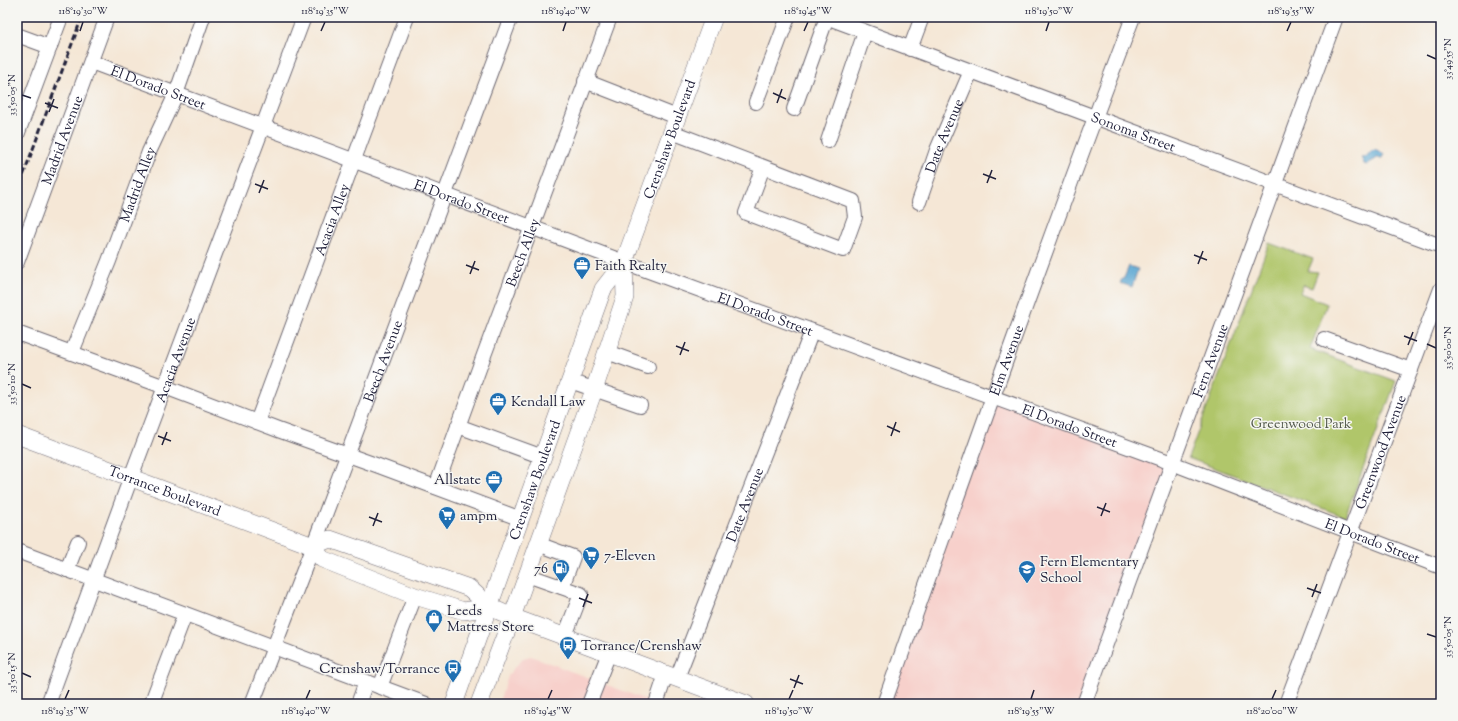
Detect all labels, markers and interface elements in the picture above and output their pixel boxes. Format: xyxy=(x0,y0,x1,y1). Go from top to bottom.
text: 118°19'30"W xyxy=(58,4,108,19)
text: 118°19'35"W xyxy=(301,4,349,19)
text: 118°19'40"W xyxy=(541,4,591,19)
text: 118°19'45"W xyxy=(784,4,832,19)
text: 118°19'50"W xyxy=(1025,4,1073,19)
text: 118°19'55"W xyxy=(1267,4,1315,19)
text: 33°49'55"N xyxy=(1441,38,1456,80)
street label: El Dorado Street xyxy=(107,62,208,116)
text: 33°50'05"N xyxy=(5,74,20,116)
street label: Crenshaw Boulevard xyxy=(640,77,702,202)
street label: Madrid Avenue xyxy=(38,93,89,188)
street label: Date Avenue xyxy=(922,96,970,176)
street label: Sonoma Street xyxy=(1087,108,1178,158)
street label: Madrid Alley xyxy=(116,144,162,226)
street label: El Dorado Street xyxy=(411,176,512,230)
street label: Acacia Alley xyxy=(311,181,356,259)
street label: Beech Alley xyxy=(502,216,546,290)
office icon: Faith Realty xyxy=(572,255,592,280)
place label: Faith Realty xyxy=(595,257,667,277)
street label: El Dorado Street xyxy=(714,289,816,343)
street label: Acacia Avenue xyxy=(152,315,202,406)
street label: Beech Avenue xyxy=(360,318,409,406)
street label: Fern Avenue xyxy=(1189,321,1235,401)
street label: Elm Avenue xyxy=(986,323,1030,399)
text: 33°50'00"N xyxy=(1441,326,1456,370)
text: 33°50'10"N xyxy=(5,363,20,405)
office icon: Kendall Law xyxy=(488,391,508,416)
place label: Kendall Law xyxy=(511,393,586,413)
street label: Greenwood Avenue xyxy=(1351,393,1412,513)
street label: El Dorado Street xyxy=(1018,401,1120,454)
park label: Greenwood Park xyxy=(1251,415,1352,435)
street label: Crenshaw Boulevard xyxy=(506,418,567,543)
street label: Torrance Boulevard xyxy=(105,462,223,523)
street label: Date Avenue xyxy=(723,465,770,546)
office icon: Allstate xyxy=(484,469,504,494)
place label: Allstate xyxy=(434,471,481,491)
supermarket icon: ampm xyxy=(437,505,457,530)
place label: ampm xyxy=(460,507,498,527)
street label: El Dorado Street xyxy=(1321,515,1422,570)
supermarket icon: 7-Eleven xyxy=(581,545,601,570)
place label: 7-Eleven xyxy=(604,547,656,567)
place label: Fern Elementary School xyxy=(1040,553,1139,589)
fuel station icon: 76 xyxy=(551,558,571,583)
school or university icon: Fern Elementary School xyxy=(1017,559,1037,584)
place label: 76 xyxy=(534,560,548,580)
place label: Leeds Mattress Store xyxy=(447,602,534,638)
shop icon: Leeds Mattress Store xyxy=(424,608,444,633)
text: 33°50'05"N xyxy=(1441,616,1456,658)
bus stop icon: Torrance/Crenshaw xyxy=(558,635,578,660)
place label: Torrance/Crenshaw xyxy=(581,637,702,657)
text: 33°50'15"N xyxy=(5,653,20,693)
bus stop icon: Crenshaw/Torrance xyxy=(443,658,463,683)
place label: Crenshaw/Torrance xyxy=(319,660,440,680)
text: 118°19'35"W xyxy=(41,704,89,719)
text: 118°19'40"W xyxy=(281,704,331,719)
text: 118°19'45"W xyxy=(524,704,572,719)
text: 118°19'50"W xyxy=(765,704,813,719)
text: 118°19'55"W xyxy=(1007,704,1055,719)
text: 118°20'00"W xyxy=(1246,704,1298,719)

